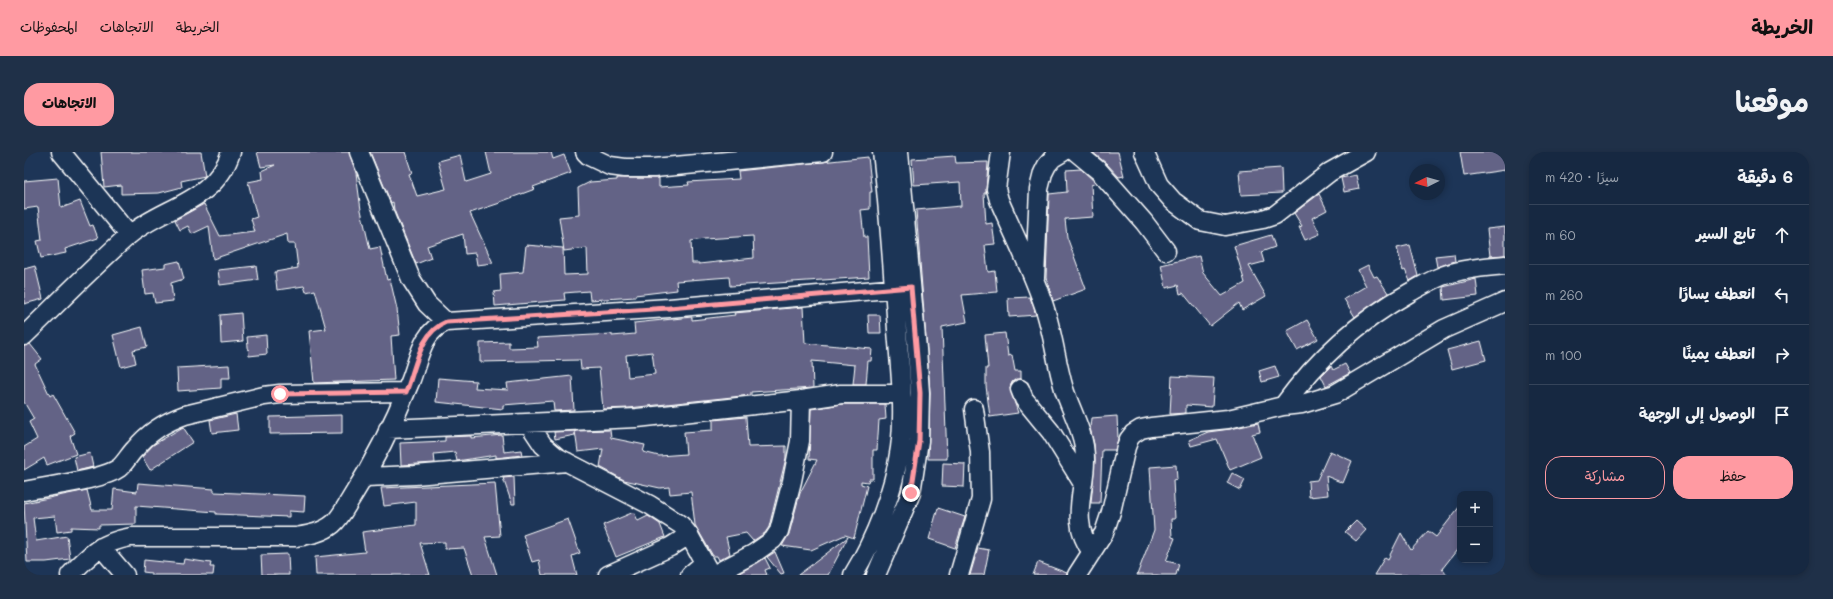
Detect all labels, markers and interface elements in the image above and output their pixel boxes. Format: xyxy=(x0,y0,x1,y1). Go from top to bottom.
text: الخريطة xyxy=(1751,14,1813,39)
text: المحفوظات xyxy=(20,17,78,36)
text: الاتجاهات xyxy=(100,17,154,36)
text: الخريطة xyxy=(176,17,219,36)
button: الاتجاهات xyxy=(24,83,114,126)
text: موقعنا xyxy=(1735,83,1809,119)
north arrow xyxy=(1409,164,1445,200)
text: 6 دقيقة xyxy=(1737,165,1793,187)
text: سيرًا · 420 m xyxy=(1545,168,1619,185)
text: تابع السير xyxy=(1696,223,1755,243)
icon: ahead xyxy=(1771,224,1793,246)
text: 60 m xyxy=(1545,226,1575,243)
text: انعطف يسارًا xyxy=(1679,283,1755,303)
icon: left xyxy=(1771,284,1793,306)
text: 260 m xyxy=(1545,286,1583,303)
text: انعطف يمينًا xyxy=(1683,343,1755,363)
icon: right xyxy=(1771,344,1793,366)
text: 100 m xyxy=(1545,346,1581,363)
route start xyxy=(271,385,289,403)
text: الوصول إلى الوجهة xyxy=(1639,403,1755,423)
icon: arrive xyxy=(1771,404,1793,426)
button: مشاركة xyxy=(1545,456,1665,499)
button: حفظ xyxy=(1673,456,1793,499)
route end xyxy=(902,484,920,502)
map controls xyxy=(1457,491,1493,563)
button: + xyxy=(1457,491,1493,527)
button: − xyxy=(1457,527,1493,563)

